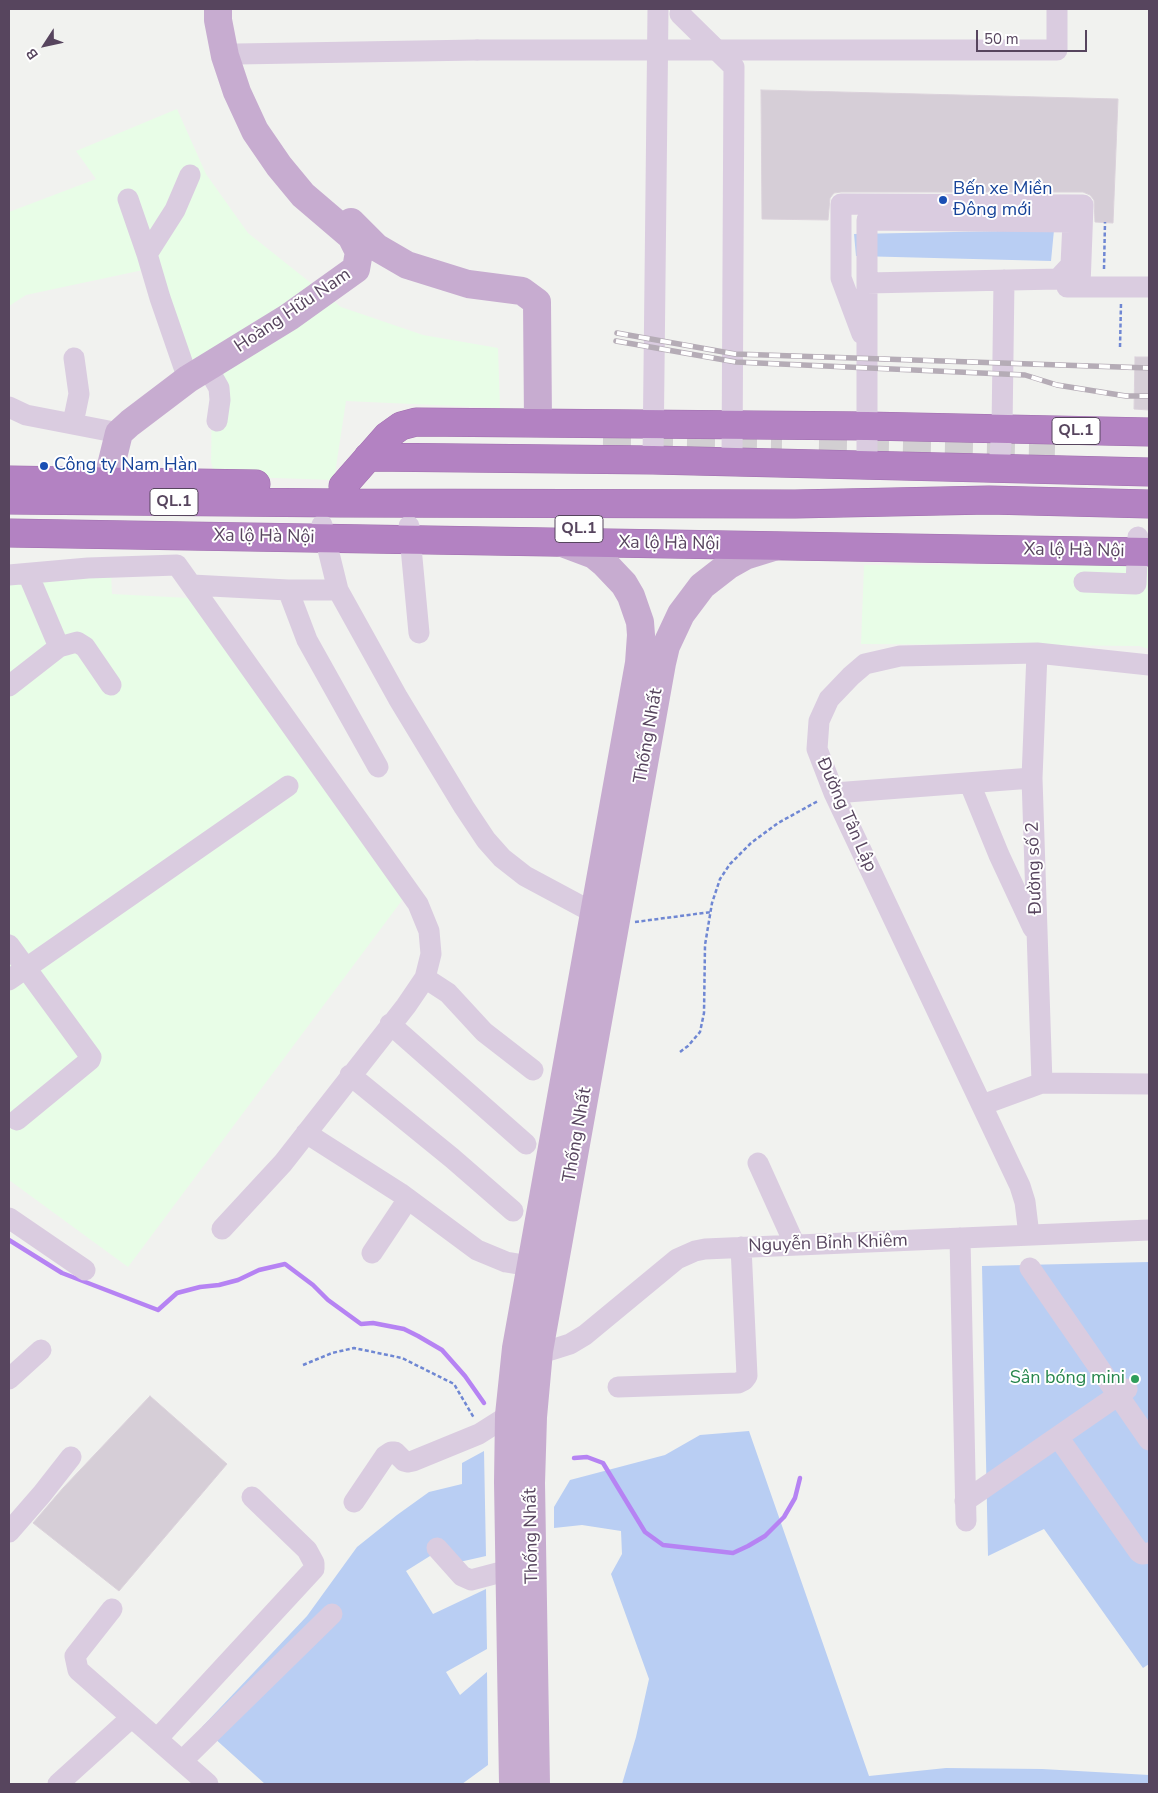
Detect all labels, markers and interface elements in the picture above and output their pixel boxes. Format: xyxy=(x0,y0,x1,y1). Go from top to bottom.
north arrow xyxy=(20,20,70,70)
scale bar xyxy=(978,20,1089,52)
text: 50 m xyxy=(984,29,1019,49)
text: B xyxy=(22,44,43,63)
place label: Bến xe Miền Đông mới xyxy=(953,179,1052,222)
marker: Bến xe Miền Đông mới xyxy=(937,194,949,206)
street label: Hoàng Hữu Nam xyxy=(231,264,355,358)
road number: QL.1 xyxy=(1052,418,1100,444)
place label: Công ty Nam Hàn xyxy=(54,455,198,477)
marker: Công ty Nam Hàn xyxy=(38,460,50,472)
road number: QL.1 xyxy=(150,488,198,516)
road number: QL.1 xyxy=(555,516,603,542)
street label: Xa lộ Hà Nội xyxy=(213,525,315,549)
street label: Xa lộ Hà Nội xyxy=(618,532,720,556)
street label: Xa lộ Hà Nội xyxy=(1023,539,1125,563)
street label: Thống Nhất xyxy=(630,687,668,785)
street label: Đường Tân Lập xyxy=(811,755,881,875)
street label: Đường số 2 xyxy=(1023,821,1047,915)
street label: Thống Nhất xyxy=(559,1086,597,1184)
street label: Nguyễn Bỉnh Khiêm xyxy=(748,1230,908,1258)
place label: Sân bóng mini xyxy=(1010,1368,1125,1390)
marker: Sân bóng mini xyxy=(1129,1373,1141,1385)
street label: Thống Nhất xyxy=(520,1488,544,1584)

